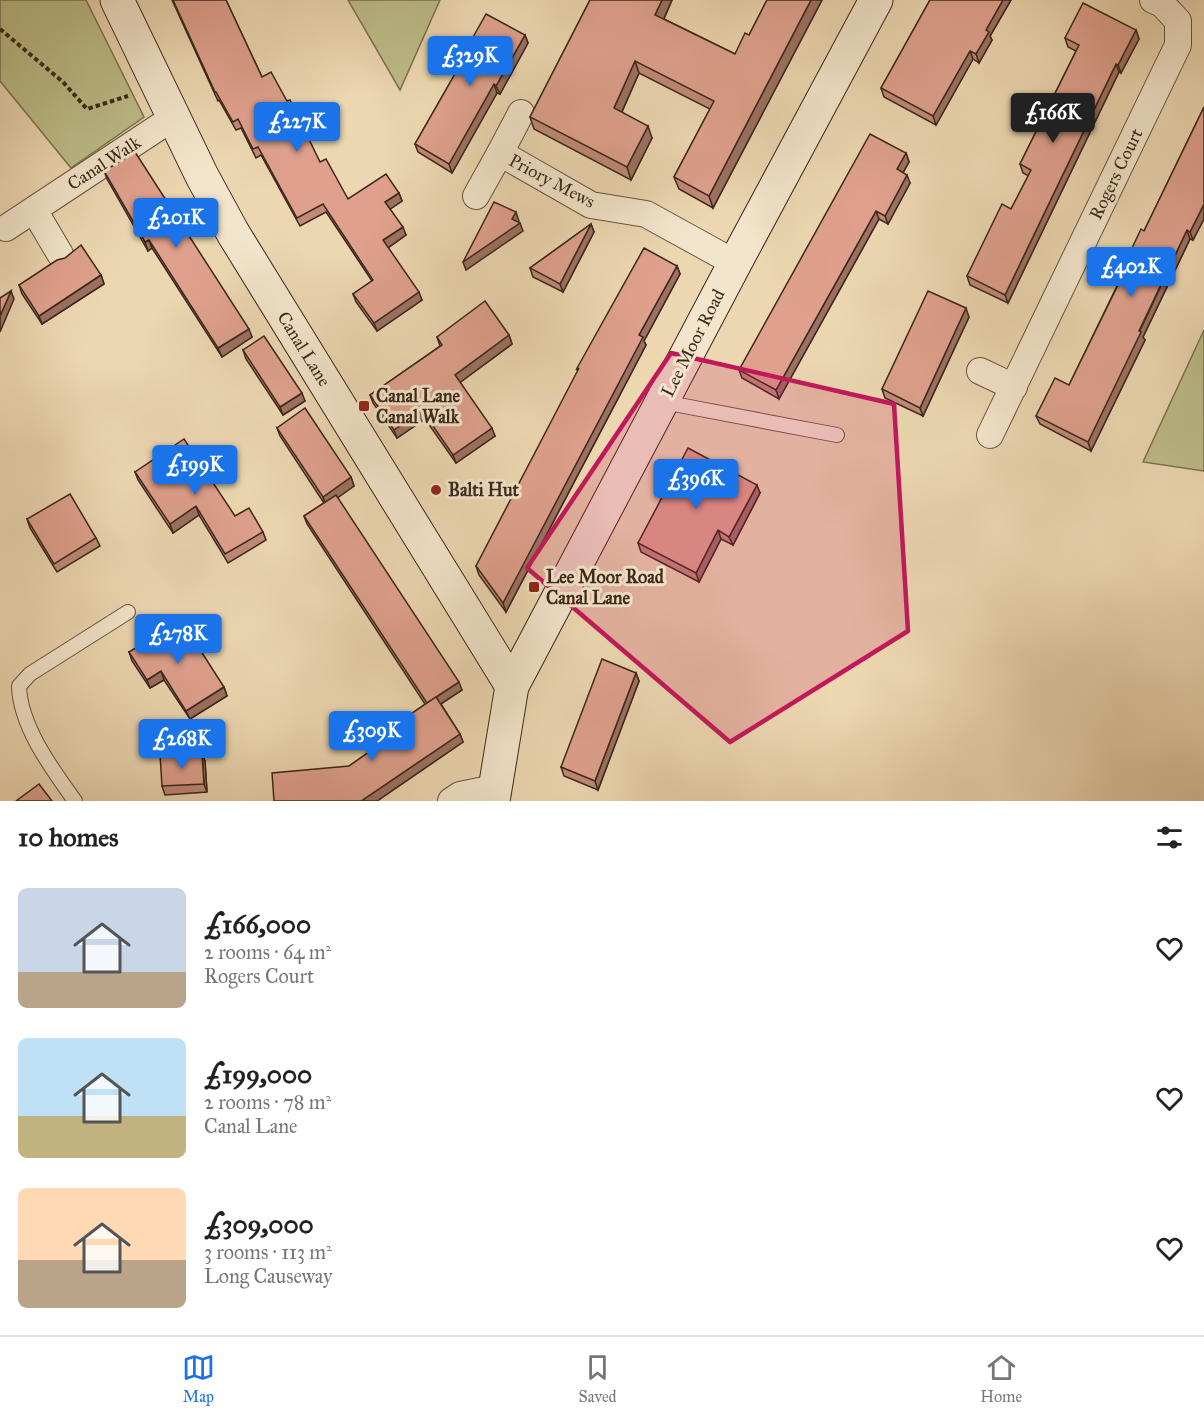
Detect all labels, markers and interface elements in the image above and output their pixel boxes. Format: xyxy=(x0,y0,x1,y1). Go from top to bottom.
pin: £329K xyxy=(428,36,512,87)
text: £329K xyxy=(442,43,498,67)
pin: £166K xyxy=(1011,93,1095,144)
text: £166K xyxy=(1025,100,1081,124)
pin: £227K xyxy=(255,102,339,153)
text: £227K xyxy=(268,109,326,133)
street label: Rogers Court xyxy=(1084,124,1149,224)
street label: Canal Walk xyxy=(63,131,145,195)
street label: Priory Mews xyxy=(505,149,599,213)
pin: £201K xyxy=(134,198,218,249)
text: £201K xyxy=(147,205,205,229)
pin: £402K xyxy=(1089,247,1173,298)
text: £402K xyxy=(1101,254,1161,278)
street label: Lee Moor Road xyxy=(656,286,730,400)
street label: Canal Lane xyxy=(272,308,336,390)
place label: Canal Lane Canal Walk xyxy=(376,385,461,428)
marker: Canal Lane Canal Walk xyxy=(357,399,371,413)
pin: £199K xyxy=(153,445,237,496)
text: £199K xyxy=(166,452,224,476)
pin: £396K xyxy=(654,459,738,510)
text: £396K xyxy=(667,466,725,490)
place label: Balti Hut xyxy=(448,479,519,501)
marker: Balti Hut xyxy=(429,483,443,497)
place label: Lee Moor Road Canal Lane xyxy=(546,566,665,609)
marker: Lee Moor Road Canal Lane xyxy=(527,580,541,594)
pin: £278K xyxy=(136,614,220,665)
text: £278K xyxy=(149,621,207,645)
pin: £309K xyxy=(330,711,414,762)
text: £309K xyxy=(343,718,401,742)
pin: £268K xyxy=(140,719,224,770)
text: £268K xyxy=(153,726,211,750)
text: 10 homes xyxy=(18,821,119,853)
icon: filters xyxy=(1153,821,1186,854)
text: £166,000 xyxy=(204,908,311,940)
icon: home xyxy=(66,912,138,984)
icon: heart xyxy=(1153,932,1186,965)
text: 2 rooms · 64 m² xyxy=(204,940,331,964)
text: Rogers Court xyxy=(204,964,314,988)
text: £199,000 xyxy=(204,1058,312,1090)
icon: home xyxy=(66,1062,138,1134)
icon: heart xyxy=(1153,1082,1186,1115)
text: 2 rooms · 78 m² xyxy=(204,1090,331,1114)
text: Canal Lane xyxy=(204,1114,297,1138)
text: £309,000 xyxy=(204,1208,314,1240)
icon: home xyxy=(66,1212,138,1284)
icon: heart xyxy=(1153,1232,1186,1265)
text: 3 rooms · 113 m² xyxy=(204,1240,332,1264)
text: Long Causeway xyxy=(204,1264,332,1288)
tab: Map xyxy=(182,1351,215,1406)
tab: Saved xyxy=(579,1351,617,1406)
tab: Home xyxy=(980,1351,1022,1406)

